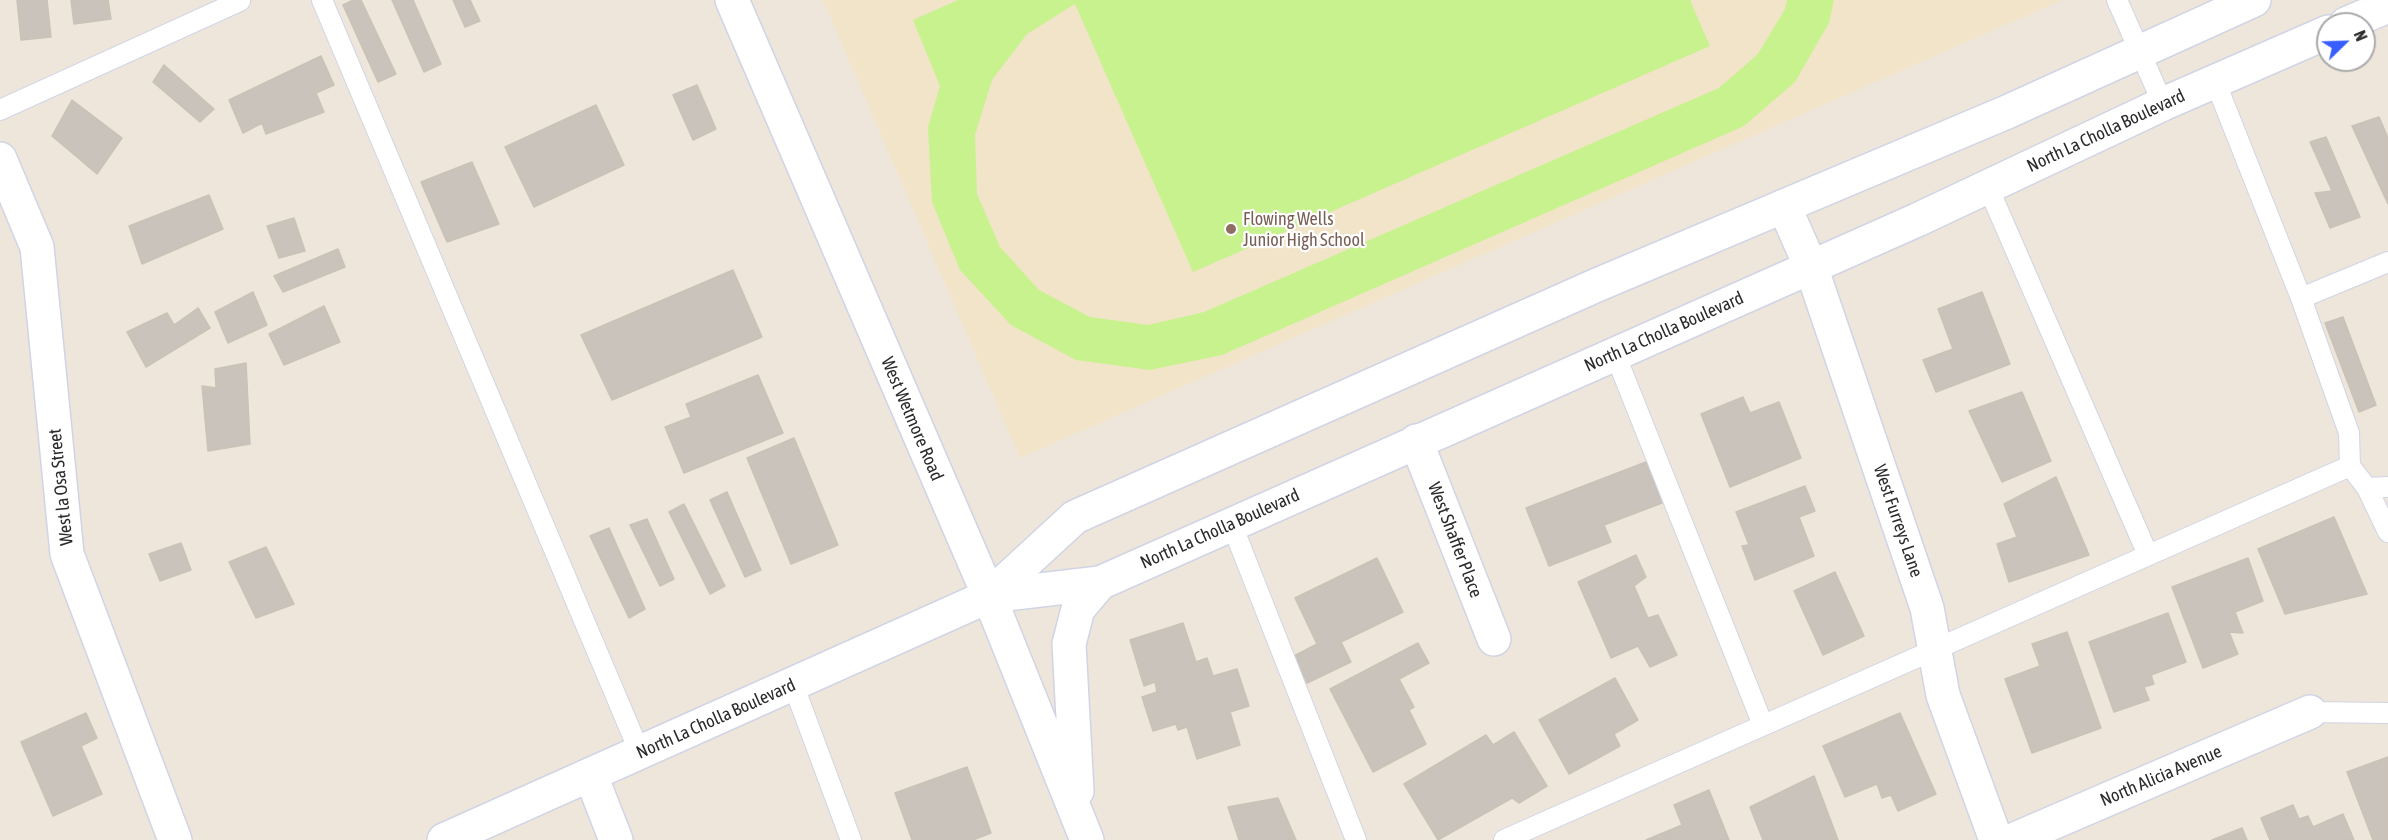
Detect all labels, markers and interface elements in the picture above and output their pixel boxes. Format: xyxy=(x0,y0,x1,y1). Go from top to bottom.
north arrow xyxy=(2316,12,2376,72)
text: N xyxy=(2351,28,2371,44)
street label: North La Cholla Boulevard xyxy=(2024,85,2188,177)
place label: Flowing Wells Junior High School xyxy=(1243,208,1365,250)
marker: Flowing Wells Junior High School xyxy=(1224,222,1238,236)
street label: North La Cholla Boulevard xyxy=(1581,287,1747,377)
street label: West Wetmore Road xyxy=(876,354,948,484)
street label: West la Osa Street xyxy=(44,427,78,547)
street label: West Furreys Lane xyxy=(1869,462,1927,580)
street label: West Shaffer Place xyxy=(1423,479,1487,601)
street label: North La Cholla Boulevard xyxy=(1137,484,1303,574)
street label: North La Cholla Boulevard xyxy=(633,674,799,764)
street label: North Alicia Avenue xyxy=(2097,741,2225,811)

